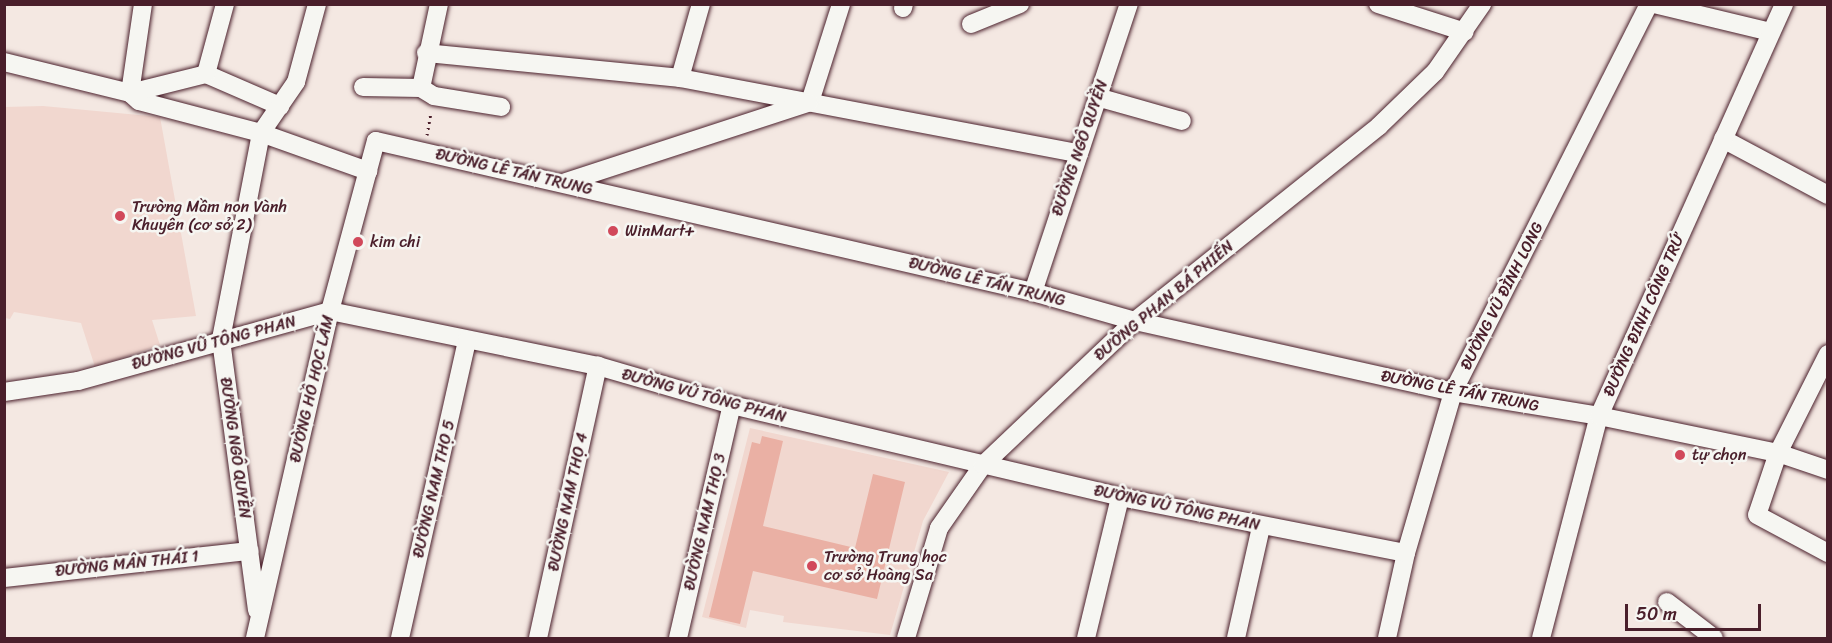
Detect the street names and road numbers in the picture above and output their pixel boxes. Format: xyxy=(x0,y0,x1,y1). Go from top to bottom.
street label: ĐƯỜNG NGÔ QUYỀN xyxy=(1048,78,1112,218)
street label: ĐƯỜNG LÊ TẤN TRUNG xyxy=(433,144,595,200)
street label: ĐƯỜNG VŨ ĐÌNH LONG xyxy=(1456,219,1548,373)
street label: ĐƯỜNG ĐINH CÔNG TRỨ xyxy=(1599,230,1689,400)
street label: ĐƯỜNG PHAN BÁ PHIẾN xyxy=(1090,237,1238,365)
street label: ĐƯỜNG LÊ TẤN TRUNG xyxy=(906,253,1068,311)
street label: ĐƯỜNG VŨ TÔNG PHAN xyxy=(130,312,298,374)
street label: ĐƯỜNG HỒ HỌC LÃM xyxy=(286,313,338,465)
street label: ĐƯỜNG VŨ TÔNG PHAN xyxy=(620,365,788,427)
street label: ĐƯỜNG LÊ TẤN TRUNG xyxy=(1379,366,1541,416)
street label: ĐƯỜNG NGÔ QUYỀN xyxy=(216,376,254,520)
street label: ĐƯỜNG NAM THỌ 5 xyxy=(409,418,459,560)
street label: ĐƯỜNG NAM THỌ 4 xyxy=(544,431,592,573)
street label: ĐƯỜNG NAM THỌ 3 xyxy=(680,451,730,593)
street label: ĐƯỜNG VŨ TÔNG PHAN xyxy=(1092,481,1262,535)
street label: ĐƯỜNG MÂN THÁI 1 xyxy=(54,547,200,581)

